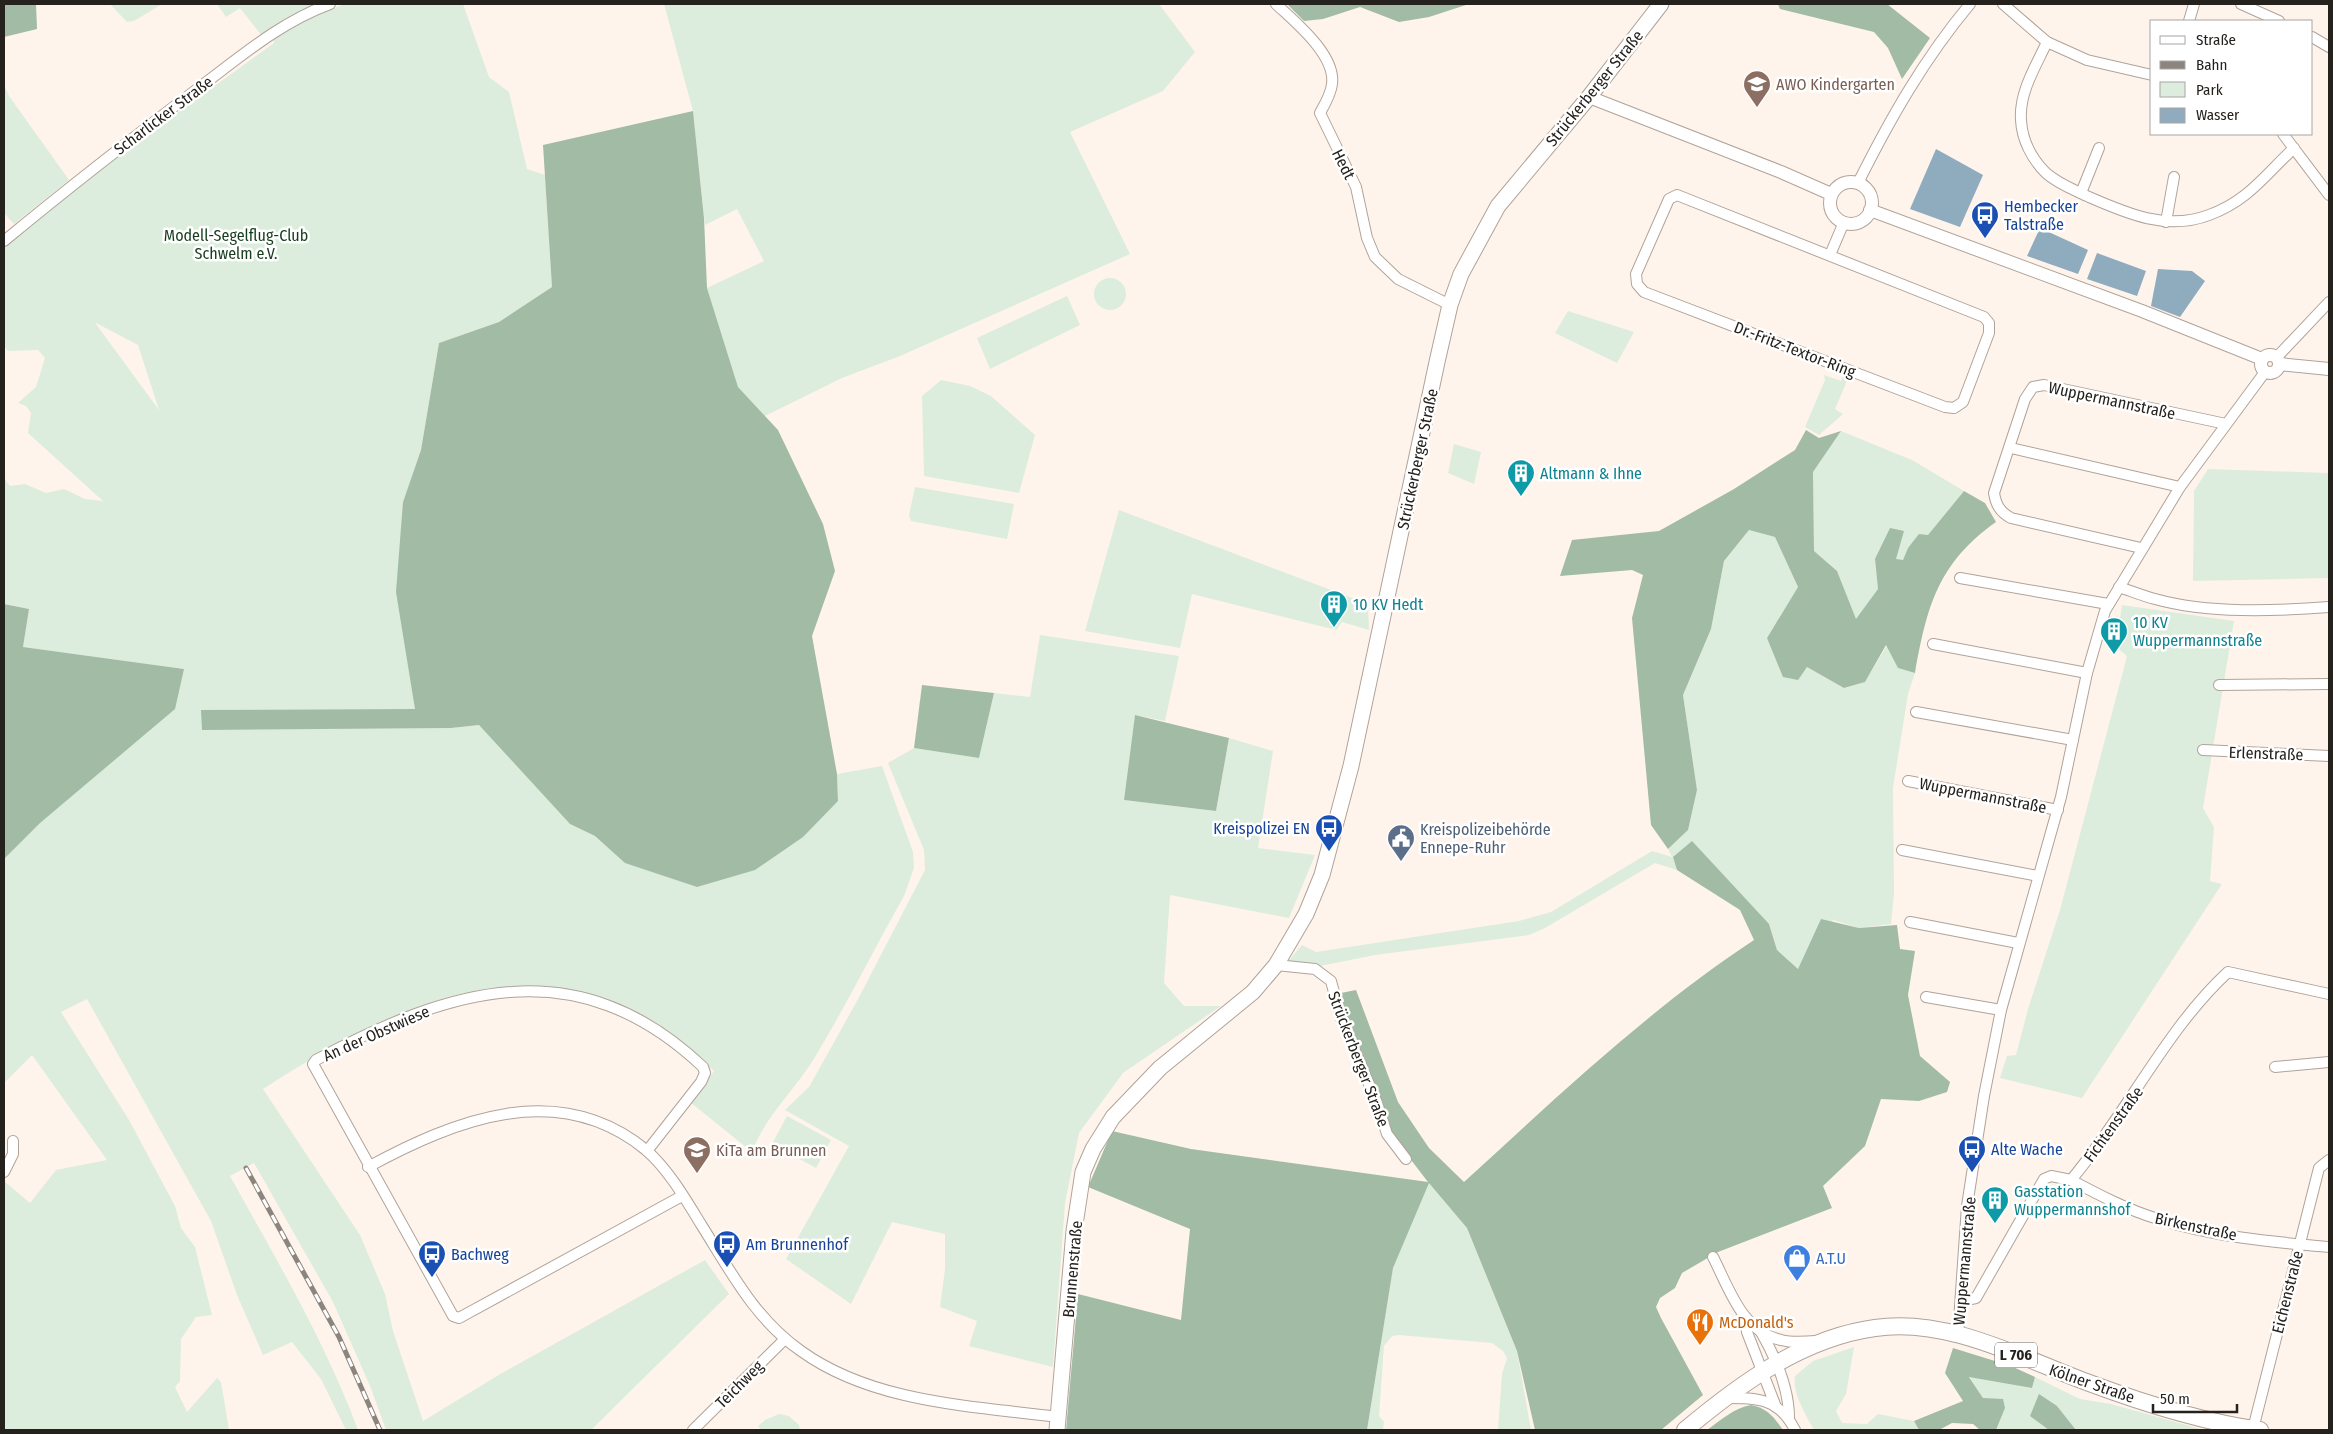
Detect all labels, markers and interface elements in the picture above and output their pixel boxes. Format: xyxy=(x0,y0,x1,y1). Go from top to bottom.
legend xyxy=(2150,20,2313,135)
street label: Strückerberger Straße xyxy=(1542,26,1647,150)
text: Straße xyxy=(2196,31,2236,49)
text: Bahn xyxy=(2196,56,2227,74)
school or university icon: AWO Kindergarten xyxy=(1742,69,1772,108)
street label: Scharlicker Straße xyxy=(110,72,217,159)
place label: AWO Kindergarten xyxy=(1776,75,1895,94)
text: Park xyxy=(2196,81,2223,99)
text: Wasser xyxy=(2196,106,2240,124)
street label: Hedt xyxy=(1328,146,1359,183)
place label: Hembecker Talstraße xyxy=(2004,197,2078,234)
bus stop icon: Hembecker Talstraße xyxy=(1970,200,2000,239)
park label: Modell-Segelflug-Club Schwelm e.V. xyxy=(164,226,308,263)
street label: Dr.-Fritz-Textor-Ring xyxy=(1731,318,1859,382)
street label: Wuppermannstraße xyxy=(2047,378,2177,423)
street label: Strückerberger Straße xyxy=(1393,387,1442,531)
building icon: Altmann & Ihne xyxy=(1506,458,1536,497)
place label: Altmann & Ihne xyxy=(1540,464,1642,483)
building icon: 10 KV Hedt xyxy=(1319,589,1349,628)
place label: 10 KV Hedt xyxy=(1353,595,1424,614)
place label: 10 KV Wuppermannstraße xyxy=(2133,613,2262,650)
building icon: 10 KV Wuppermannstraße xyxy=(2099,616,2129,655)
street label: Erlenstraße xyxy=(2228,743,2304,764)
street label: Wuppermannstraße xyxy=(1918,774,2048,817)
bus stop icon: Kreispolizei EN xyxy=(1314,813,1344,852)
place label: Kreispolizei EN xyxy=(1213,819,1310,838)
place label: Kreispolizeibehörde Ennepe-Ruhr xyxy=(1420,820,1551,857)
public building icon: Kreispolizeibehörde Ennepe-Ruhr xyxy=(1386,823,1416,862)
street label: Strückerberger Straße xyxy=(1324,989,1393,1130)
street label: An der Obstwiese xyxy=(320,1002,432,1065)
street label: Fichtenstraße xyxy=(2080,1083,2147,1166)
bus stop icon: Alte Wache xyxy=(1957,1134,1987,1173)
school or university icon: KiTa am Brunnen xyxy=(682,1135,712,1174)
place label: Alte Wache xyxy=(1991,1140,2063,1159)
place label: KiTa am Brunnen xyxy=(716,1141,827,1160)
place label: Gasstation Wuppermannshof xyxy=(2014,1182,2131,1219)
building icon: Gasstation Wuppermannshof xyxy=(1980,1185,2010,1224)
street label: Wuppermannstraße xyxy=(1949,1196,1980,1326)
street label: Birkenstraße xyxy=(2153,1209,2239,1244)
street label: Brunnenstraße xyxy=(1059,1220,1086,1318)
bus stop icon: Am Brunnenhof xyxy=(712,1229,742,1268)
place label: Am Brunnenhof xyxy=(746,1235,849,1254)
bus stop icon: Bachweg xyxy=(417,1239,447,1278)
shop icon: A.T.U xyxy=(1782,1243,1812,1282)
place label: Bachweg xyxy=(451,1245,509,1264)
place label: A.T.U xyxy=(1816,1249,1846,1268)
street label: Eichenstraße xyxy=(2268,1249,2307,1335)
restaurant icon: McDonald's xyxy=(1685,1307,1715,1346)
place label: McDonald's xyxy=(1719,1313,1794,1332)
road number: L 706 xyxy=(1995,1342,2037,1368)
street label: Teichweg xyxy=(712,1356,767,1412)
street label: Kölner Straße xyxy=(2047,1360,2137,1407)
scale bar xyxy=(2153,1382,2237,1414)
text: 50 m xyxy=(2160,1390,2190,1408)

